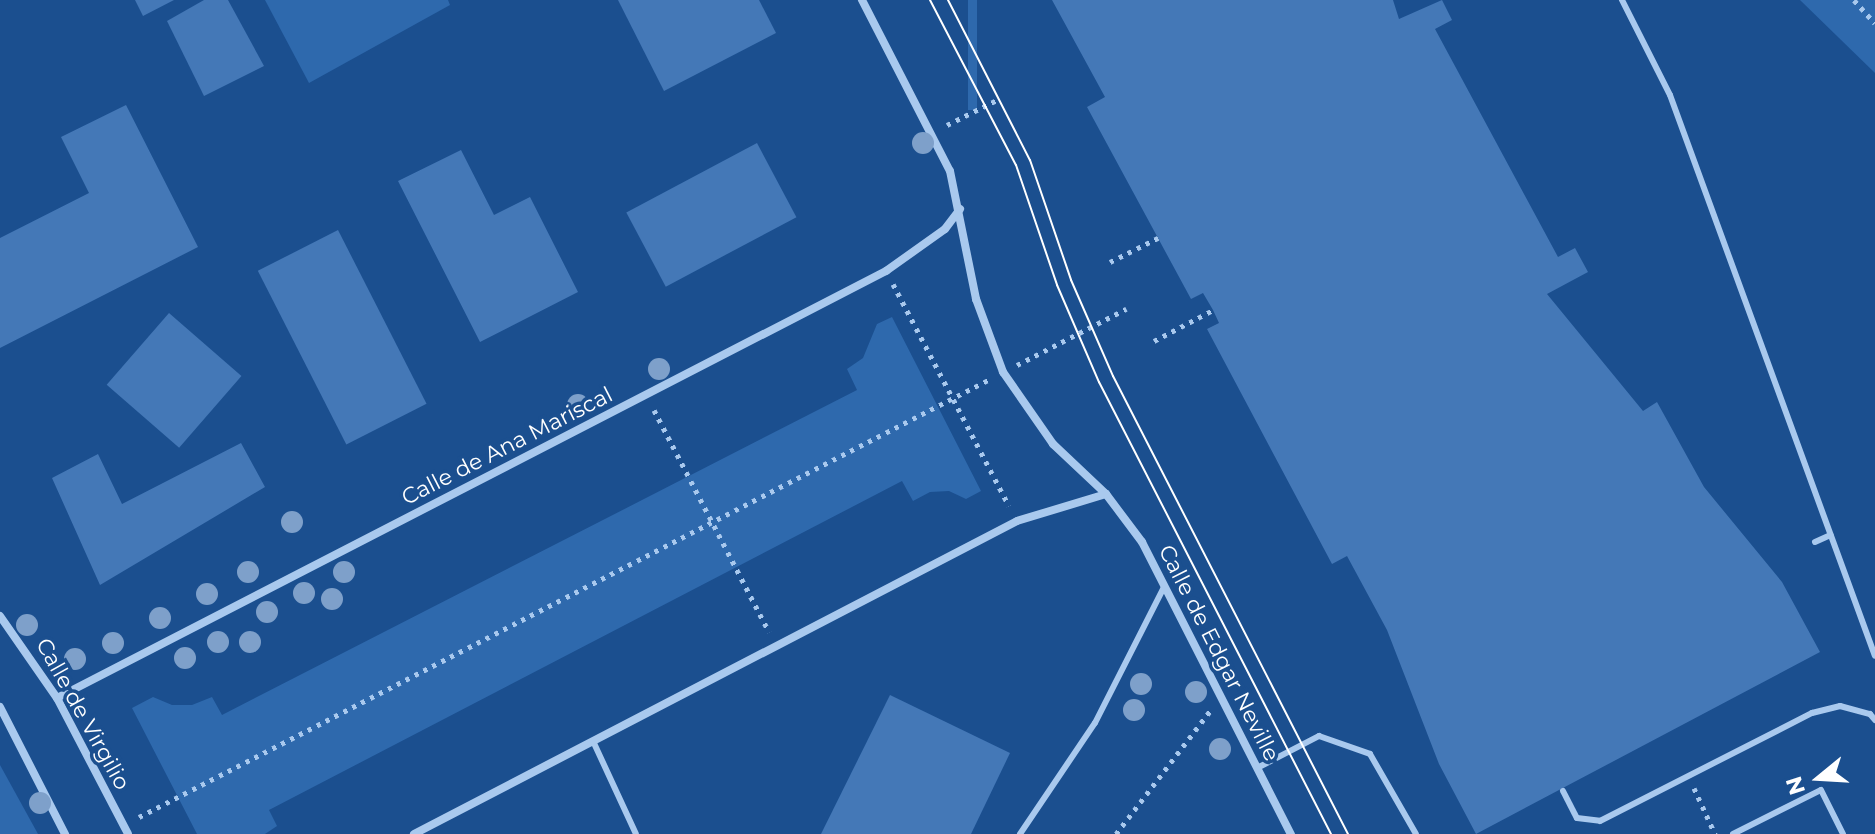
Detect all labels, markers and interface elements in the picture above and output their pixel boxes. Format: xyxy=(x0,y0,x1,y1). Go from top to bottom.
street label: Calle de Ana Mariscal xyxy=(397,381,617,511)
street label: Calle de Edgar Neville xyxy=(1153,540,1285,766)
street label: Calle de Virgilio xyxy=(30,634,136,794)
north arrow xyxy=(1779,738,1859,818)
text: N xyxy=(1780,773,1811,798)

